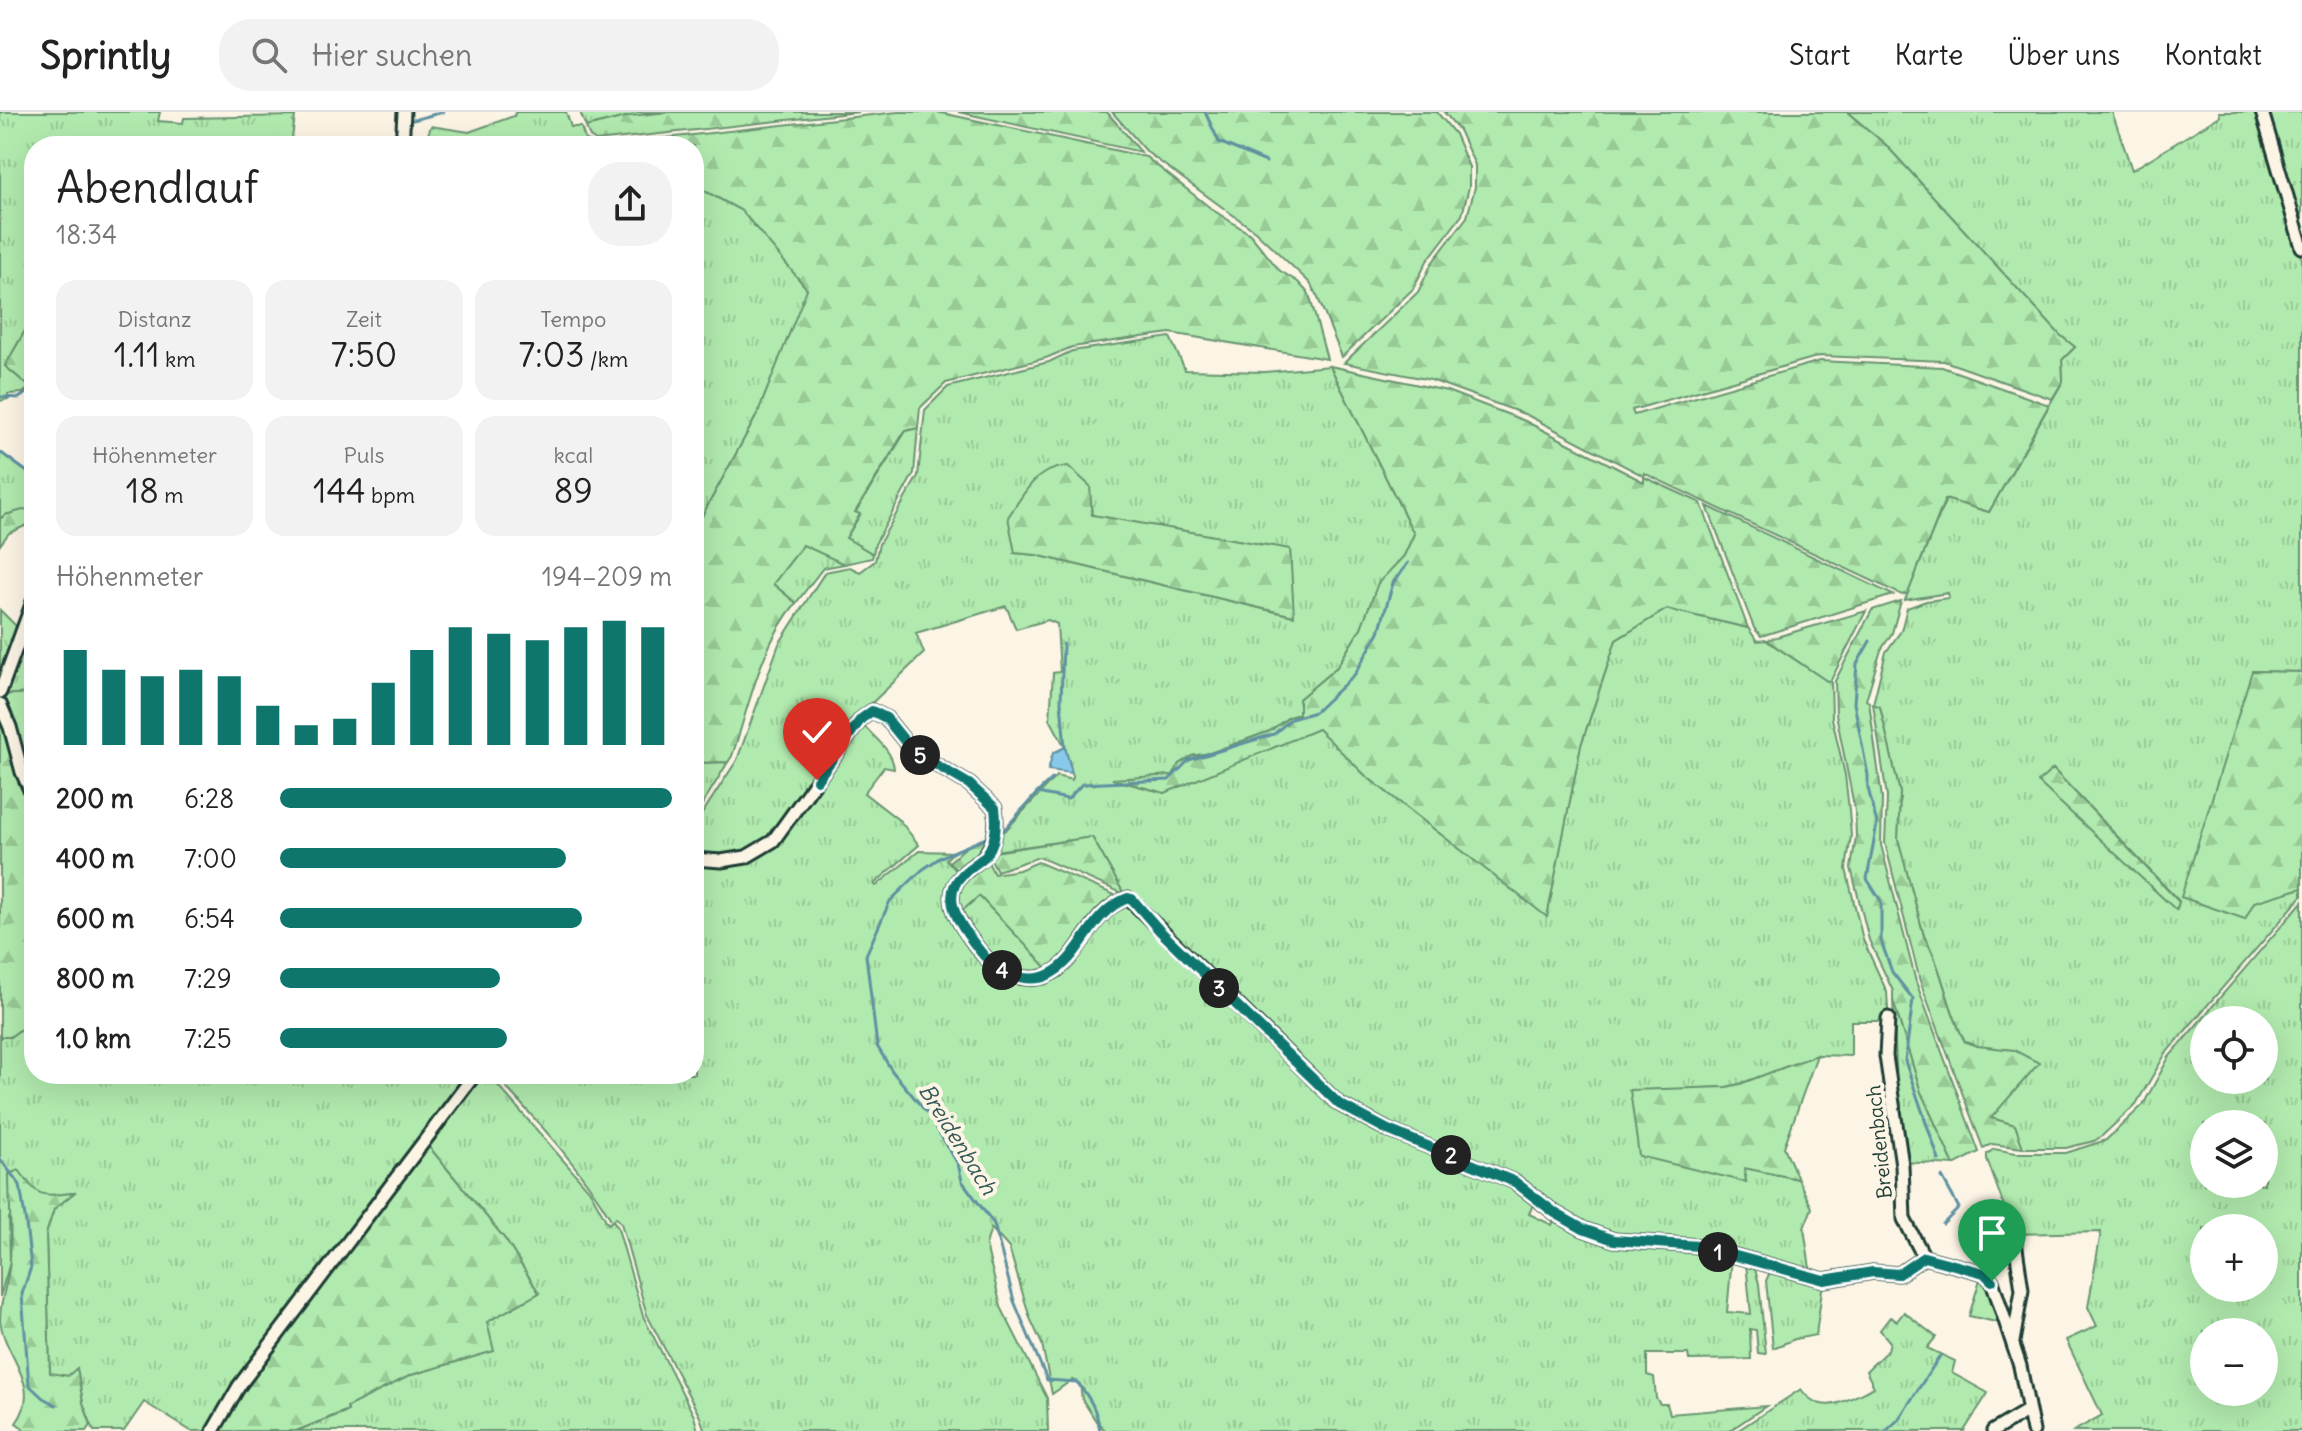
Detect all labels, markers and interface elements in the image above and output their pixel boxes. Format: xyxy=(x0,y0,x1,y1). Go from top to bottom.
search box xyxy=(219,19,779,91)
text: Sprintly xyxy=(40,32,171,79)
icon: search xyxy=(247,33,291,77)
text: Hier suchen xyxy=(311,36,472,74)
text: Start xyxy=(1789,37,1851,73)
text: Karte xyxy=(1895,37,1963,73)
text: Über uns xyxy=(2007,37,2120,73)
text: Kontakt xyxy=(2164,37,2262,73)
text: Abendlauf xyxy=(56,160,258,215)
button: share xyxy=(588,162,672,246)
text: 18:34 xyxy=(56,218,117,251)
text: Distanz xyxy=(118,305,192,333)
text: Zeit xyxy=(346,305,382,333)
text: Tempo xyxy=(540,305,606,333)
text: 1.11 xyxy=(114,333,160,376)
text: 7:50 xyxy=(331,333,397,376)
text: 7:03 xyxy=(518,333,584,376)
text: km xyxy=(160,345,196,373)
text: /km xyxy=(584,345,628,373)
text: Höhenmeter xyxy=(92,441,217,469)
text: Puls xyxy=(343,441,385,469)
text: kcal xyxy=(554,441,593,469)
text: 18 xyxy=(126,469,159,512)
text: 144 xyxy=(313,469,366,512)
text: 89 xyxy=(554,469,593,512)
text: m xyxy=(159,481,183,509)
text: bpm xyxy=(366,481,415,509)
text: Höhenmeter xyxy=(56,560,203,593)
text: 194–209 m xyxy=(542,560,672,593)
pin xyxy=(783,698,851,780)
icon: check xyxy=(795,710,839,754)
pin: 5 xyxy=(900,735,940,775)
text: 5 xyxy=(914,741,926,769)
text: 200 m xyxy=(56,782,133,815)
text: 6:28 xyxy=(184,782,234,815)
text: 400 m xyxy=(56,842,134,875)
text: 7:00 xyxy=(184,842,237,875)
text: 600 m xyxy=(56,902,134,935)
text: 6:54 xyxy=(184,902,235,935)
pin: 4 xyxy=(982,950,1022,990)
text: 4 xyxy=(996,956,1008,984)
text: 800 m xyxy=(56,962,134,995)
text: 7:29 xyxy=(184,962,232,995)
pin: 3 xyxy=(1199,968,1239,1008)
text: 3 xyxy=(1213,974,1225,1002)
map controls xyxy=(2190,1006,2278,1406)
button: locate xyxy=(2190,1006,2278,1094)
text: 1.0 km xyxy=(56,1022,131,1055)
text: 7:25 xyxy=(184,1022,232,1055)
water label: Breidenbach xyxy=(913,1078,1004,1201)
street label: Breidenbach xyxy=(1860,1084,1897,1200)
button: layers xyxy=(2190,1110,2278,1198)
pin: 2 xyxy=(1431,1135,1471,1175)
text: 2 xyxy=(1445,1141,1457,1169)
pin xyxy=(1958,1199,2026,1281)
icon: arrive xyxy=(1970,1211,2014,1255)
button: + xyxy=(2190,1214,2278,1302)
pin: 1 xyxy=(1698,1232,1738,1272)
text: 1 xyxy=(1714,1238,1722,1266)
button: − xyxy=(2190,1318,2278,1406)

